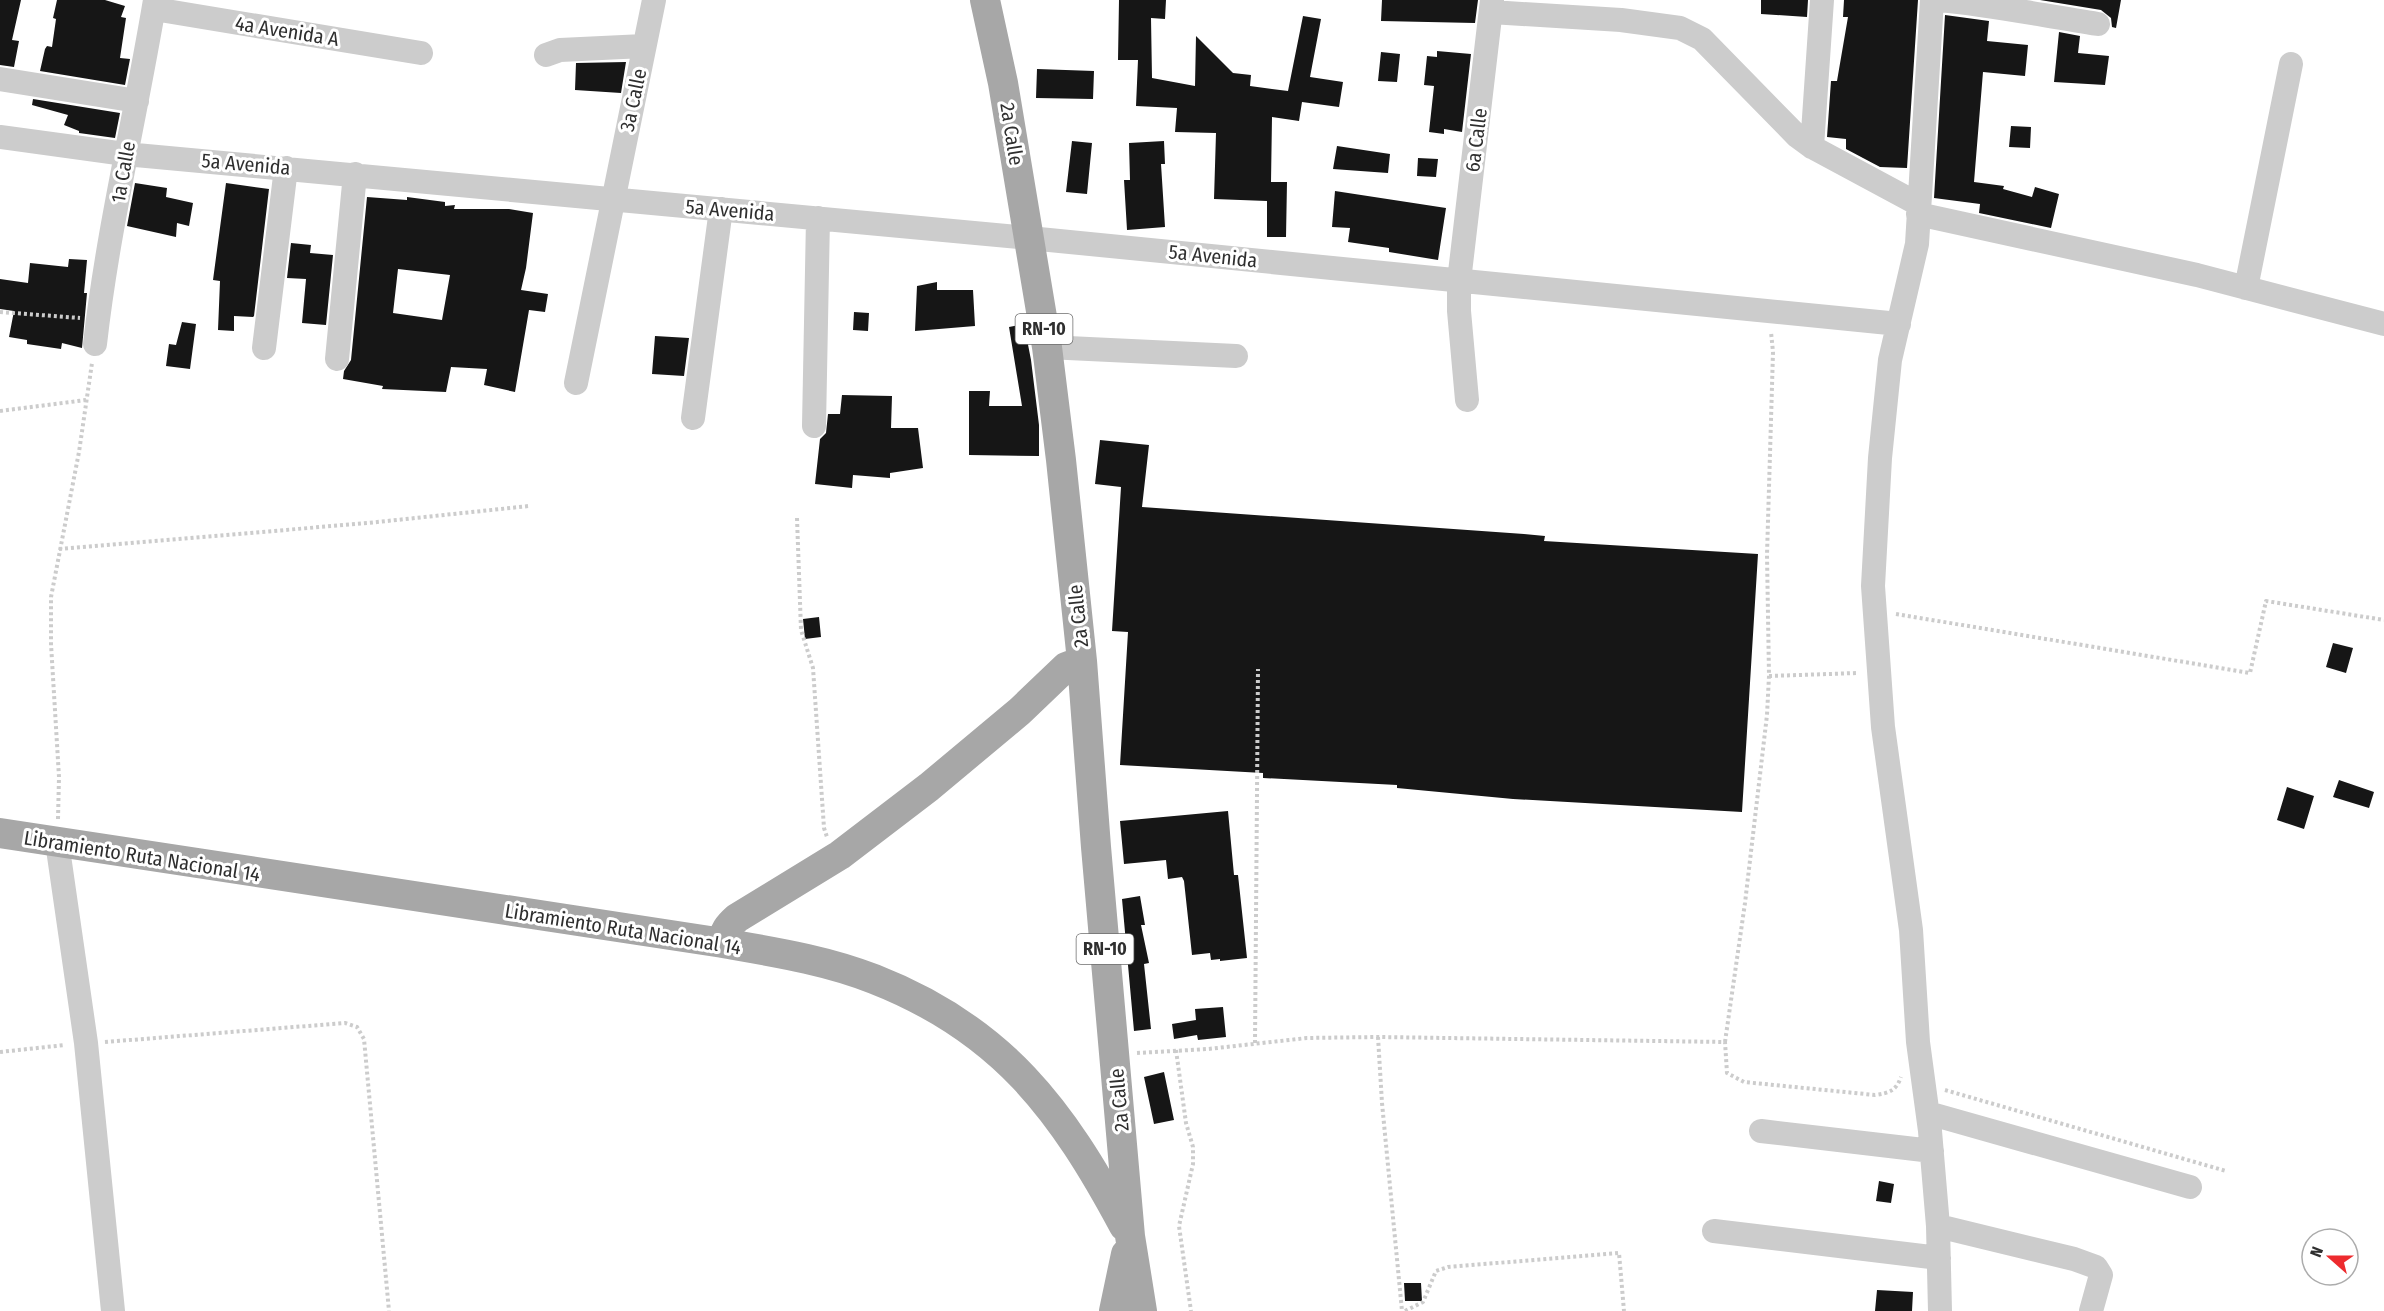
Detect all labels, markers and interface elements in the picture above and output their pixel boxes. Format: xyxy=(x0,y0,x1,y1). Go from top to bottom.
street label: 4a Avenida A xyxy=(233,11,341,51)
street label: 3a Calle xyxy=(615,66,651,134)
street label: 2a Calle xyxy=(995,101,1029,167)
street label: 6a Calle xyxy=(1460,107,1492,173)
street label: 1a Calle xyxy=(106,139,140,205)
street label: 5a Avenida xyxy=(201,148,291,180)
street label: 5a Avenida xyxy=(685,194,775,226)
street label: 5a Avenida xyxy=(1167,239,1259,273)
road number: RN-10 xyxy=(1016,314,1072,344)
street label: 2a Calle xyxy=(1063,583,1093,649)
street label: Libramiento Ruta Nacional 14 xyxy=(22,825,262,887)
street label: Libramiento Ruta Nacional 14 xyxy=(503,898,743,960)
road number: RN-10 xyxy=(1076,934,1134,964)
street label: 2a Calle xyxy=(1104,1068,1134,1132)
north arrow xyxy=(2300,1227,2360,1287)
text: N xyxy=(2306,1244,2327,1260)

